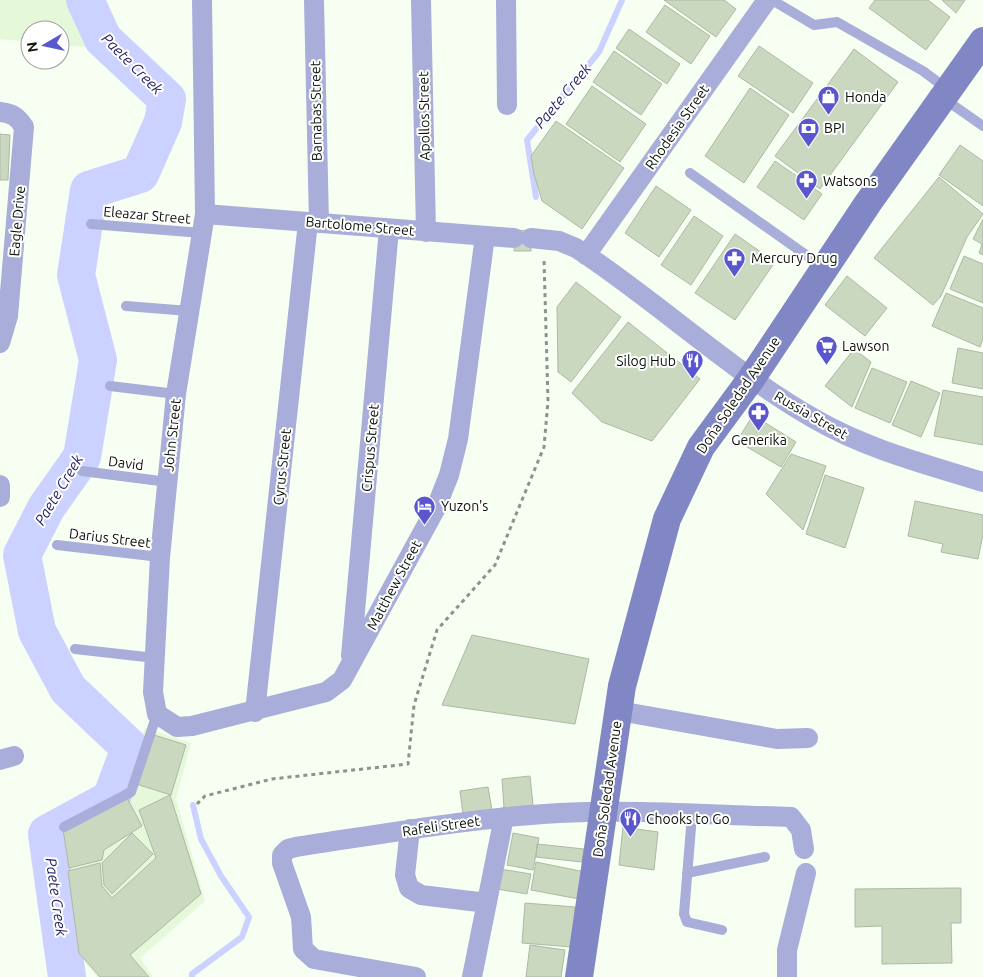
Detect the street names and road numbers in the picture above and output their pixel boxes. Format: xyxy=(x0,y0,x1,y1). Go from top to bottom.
street label: Barnabas Street xyxy=(307,60,325,161)
street label: Apollos Street xyxy=(415,71,433,161)
street label: Rhodesia Street xyxy=(642,81,712,172)
street label: Eagle Drive xyxy=(6,185,28,257)
street label: Eleazar Street xyxy=(103,203,192,227)
street label: Bartolome Street xyxy=(305,213,415,239)
street label: Doña Soledad Avenue xyxy=(693,334,783,456)
street label: Russia Street xyxy=(772,388,851,443)
street label: John Street xyxy=(160,397,184,472)
street label: Crispus Street xyxy=(358,403,382,492)
street label: Cyrus Street xyxy=(270,427,294,506)
street label: David xyxy=(107,453,145,473)
street label: Darius Street xyxy=(68,525,152,551)
street label: Matthew Street xyxy=(364,537,425,633)
street label: Doña Soledad Avenue xyxy=(590,720,624,858)
street label: Rafeli Street xyxy=(401,813,481,839)

